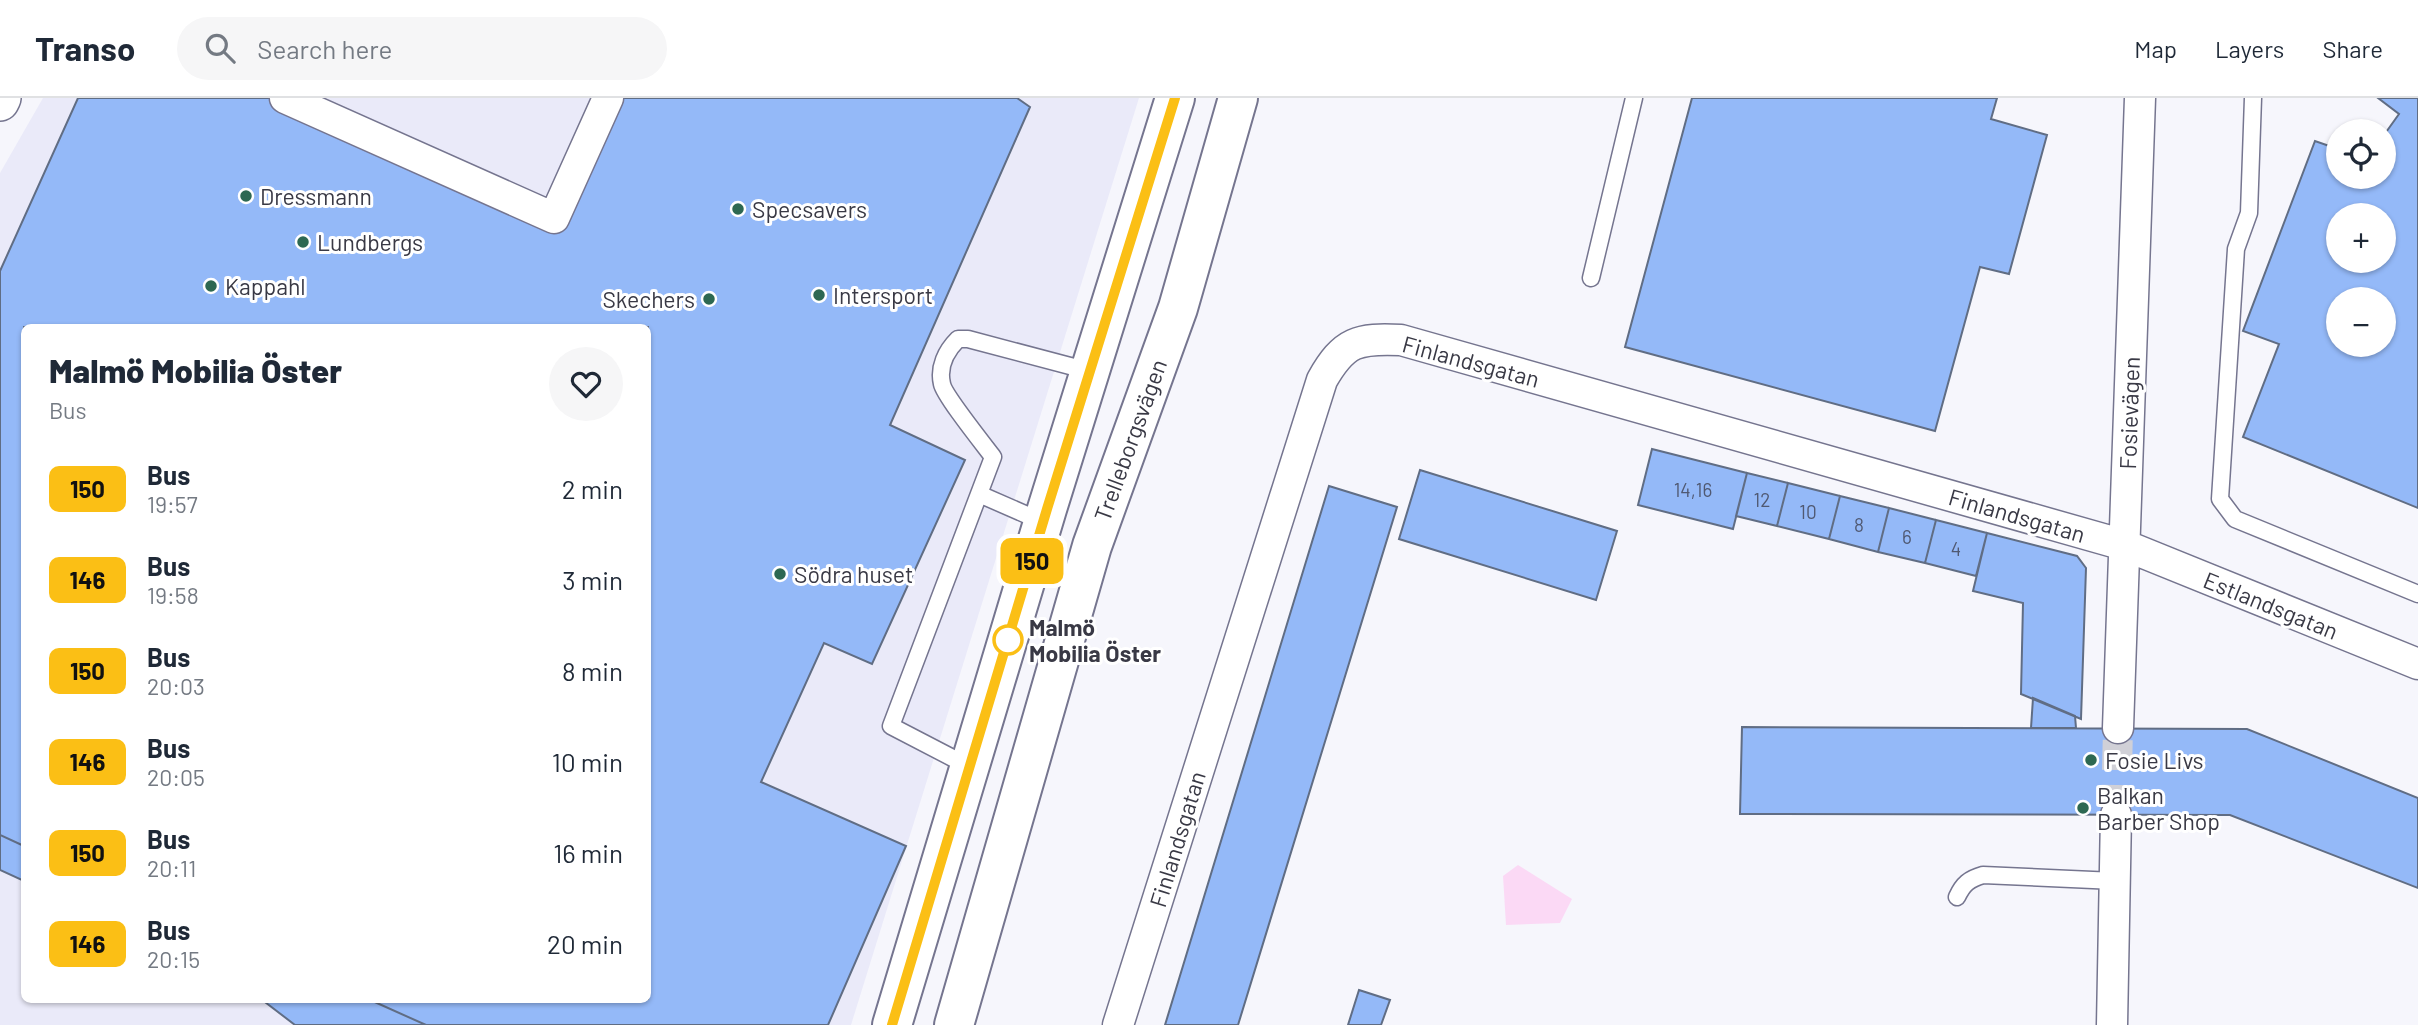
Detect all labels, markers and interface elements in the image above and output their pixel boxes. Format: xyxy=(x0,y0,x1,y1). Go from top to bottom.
search box xyxy=(177,17,667,80)
text: Transo xyxy=(35,28,135,68)
icon: search xyxy=(201,29,239,67)
text: Search here xyxy=(257,33,392,64)
text: Map xyxy=(2134,34,2177,63)
text: Layers xyxy=(2215,34,2284,63)
text: Share xyxy=(2322,34,2383,63)
map controls xyxy=(2326,119,2396,357)
button: locate xyxy=(2326,119,2396,189)
place label: Dressmann xyxy=(260,182,372,210)
marker: Dressmann xyxy=(238,188,254,204)
place label: Specsavers xyxy=(752,195,867,223)
marker: Specsavers xyxy=(730,201,746,217)
button: + xyxy=(2326,203,2396,273)
place label: Lundbergs xyxy=(317,228,423,256)
marker: Lundbergs xyxy=(295,234,311,250)
place label: Kappahl xyxy=(225,272,306,300)
marker: Kappahl xyxy=(203,278,219,294)
place label: Intersport xyxy=(833,281,933,309)
place label: Skechers xyxy=(602,285,695,313)
marker: Intersport xyxy=(811,287,827,303)
button: − xyxy=(2326,287,2396,357)
marker: Skechers xyxy=(701,291,717,307)
street label: Finlandsgatan xyxy=(1399,329,1543,393)
button: heart xyxy=(549,347,623,421)
text: Malmö Mobilia Öster xyxy=(49,350,342,390)
street label: Trelleborgsvägen xyxy=(1088,355,1172,525)
street label: Fosievägen xyxy=(2113,356,2145,470)
text: Bus xyxy=(49,396,87,424)
text: Bus xyxy=(147,459,190,490)
text: 2 min xyxy=(562,473,623,504)
text: 150 xyxy=(70,474,105,503)
house number: 14,16 xyxy=(1674,478,1712,501)
street label: Finlandsgatan xyxy=(1946,482,2088,548)
house number: 12 xyxy=(1754,488,1770,511)
text: 19:57 xyxy=(147,490,198,518)
house number: 10 xyxy=(1799,500,1817,523)
house number: 8 xyxy=(1854,513,1864,536)
house number: 6 xyxy=(1902,525,1912,548)
house number: 4 xyxy=(1951,537,1961,560)
line badge: 150 xyxy=(992,538,1072,584)
text: 150 xyxy=(1014,546,1050,575)
text: Bus xyxy=(147,550,190,581)
place label: Södra huset xyxy=(794,560,913,588)
text: 3 min xyxy=(562,564,623,595)
text: 146 xyxy=(70,565,105,594)
street label: Estlandsgatan xyxy=(2200,565,2342,645)
marker: Södra huset xyxy=(772,566,788,582)
text: 19:58 xyxy=(147,581,199,609)
place label: Malmö Mobilia Öster xyxy=(1029,613,1161,667)
marker: Malmö Mobilia Öster xyxy=(993,625,1023,655)
text: Bus xyxy=(147,641,190,672)
text: 8 min xyxy=(562,655,623,686)
text: 150 xyxy=(70,656,105,685)
text: 20:03 xyxy=(147,672,205,700)
text: Bus xyxy=(147,732,190,763)
text: 10 min xyxy=(552,746,623,777)
place label: Fosie Livs xyxy=(2105,746,2204,774)
text: 146 xyxy=(70,747,105,776)
marker: Fosie Livs xyxy=(2083,752,2099,768)
text: 20:05 xyxy=(147,763,205,791)
street label: Finlandsgatan xyxy=(1143,768,1211,910)
place label: Balkan Barber Shop xyxy=(2097,781,2220,835)
marker: Balkan Barber Shop xyxy=(2075,800,2091,816)
text: Bus xyxy=(147,823,190,854)
text: 16 min xyxy=(553,837,623,868)
text: 150 xyxy=(70,838,105,867)
text: 20:11 xyxy=(147,854,196,882)
text: Bus xyxy=(147,914,190,945)
text: 20 min xyxy=(547,928,623,959)
text: 146 xyxy=(70,929,105,958)
text: 20:15 xyxy=(147,945,200,973)

